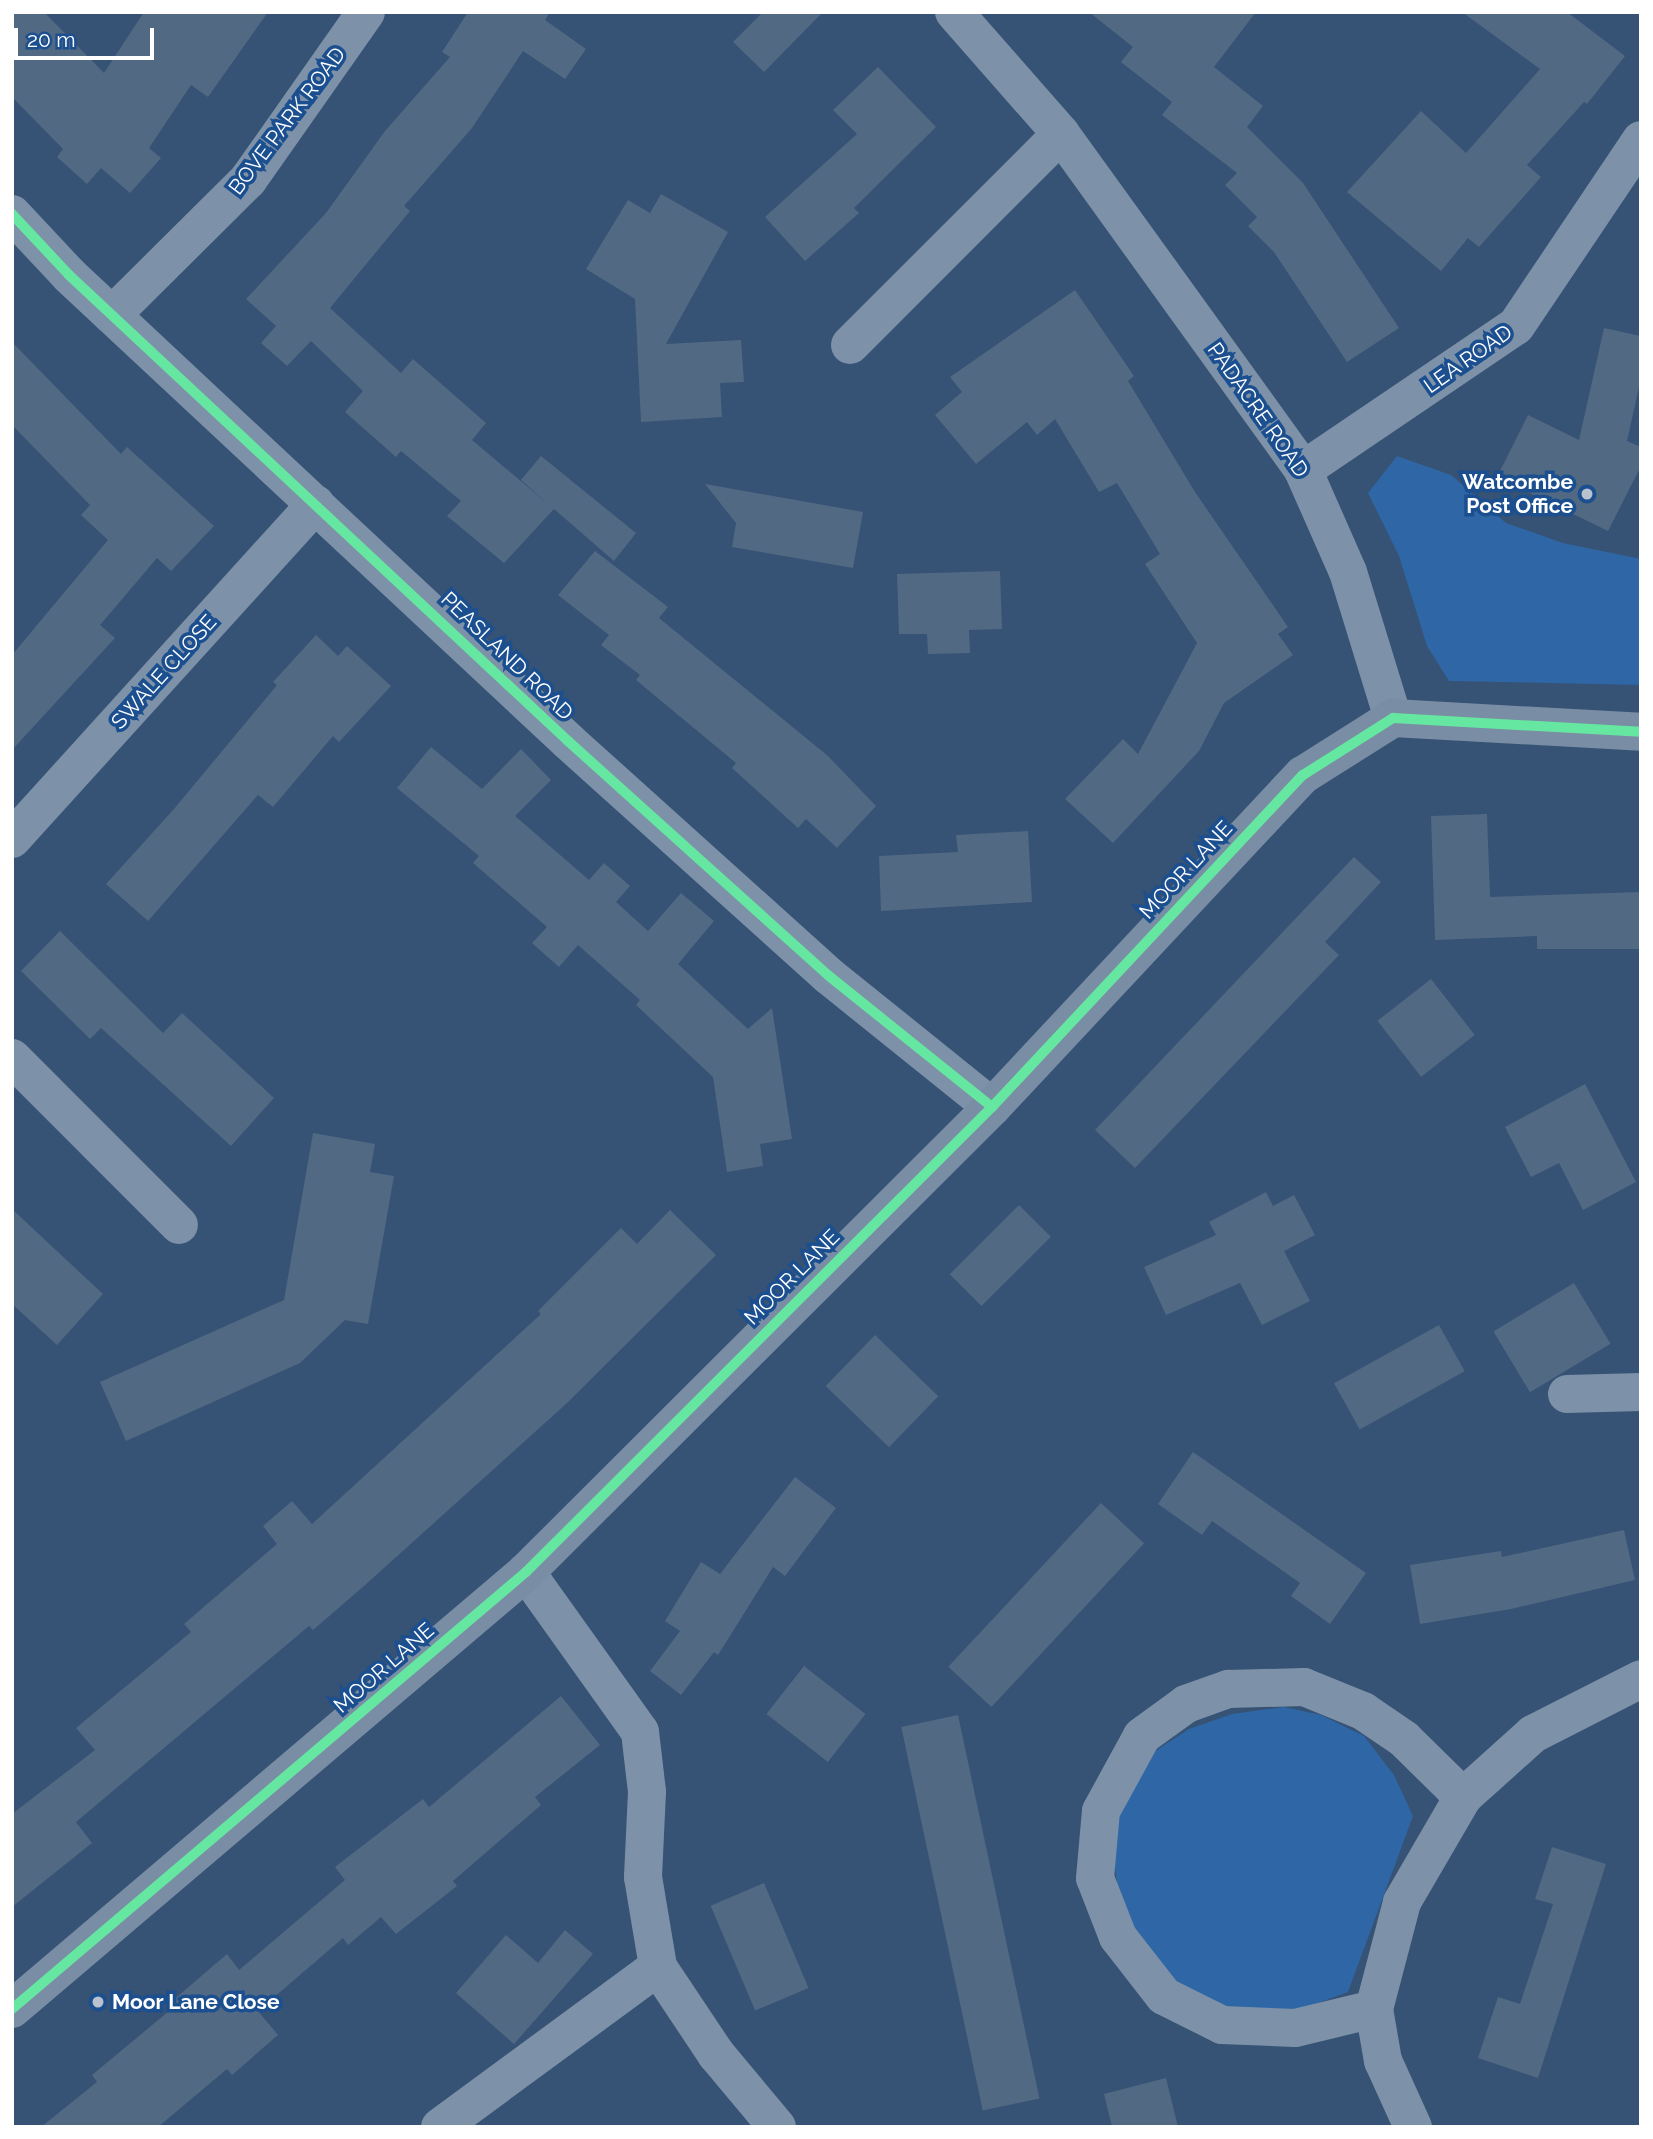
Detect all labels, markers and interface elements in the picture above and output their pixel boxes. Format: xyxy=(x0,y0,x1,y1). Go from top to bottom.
scale bar xyxy=(18,14,158,58)
text: 20 m xyxy=(27,27,75,52)
street label: BOVE PARK ROAD xyxy=(223,42,351,200)
street label: LEA ROAD xyxy=(1419,319,1517,399)
street label: PADACRE ROAD xyxy=(1202,338,1314,482)
place label: Watcombe Post Office xyxy=(1462,469,1573,519)
marker: Watcombe Post Office xyxy=(1579,486,1595,502)
street label: PEASLAND ROAD xyxy=(436,587,578,725)
street label: SWALE CLOSE xyxy=(106,610,222,734)
street label: MOOR LANE xyxy=(1134,816,1238,924)
street label: MOOR LANE xyxy=(739,1224,845,1330)
street label: MOOR LANE xyxy=(329,1618,439,1718)
place label: Moor Lane Close xyxy=(112,1989,280,2015)
marker: Moor Lane Close xyxy=(90,1994,106,2010)

